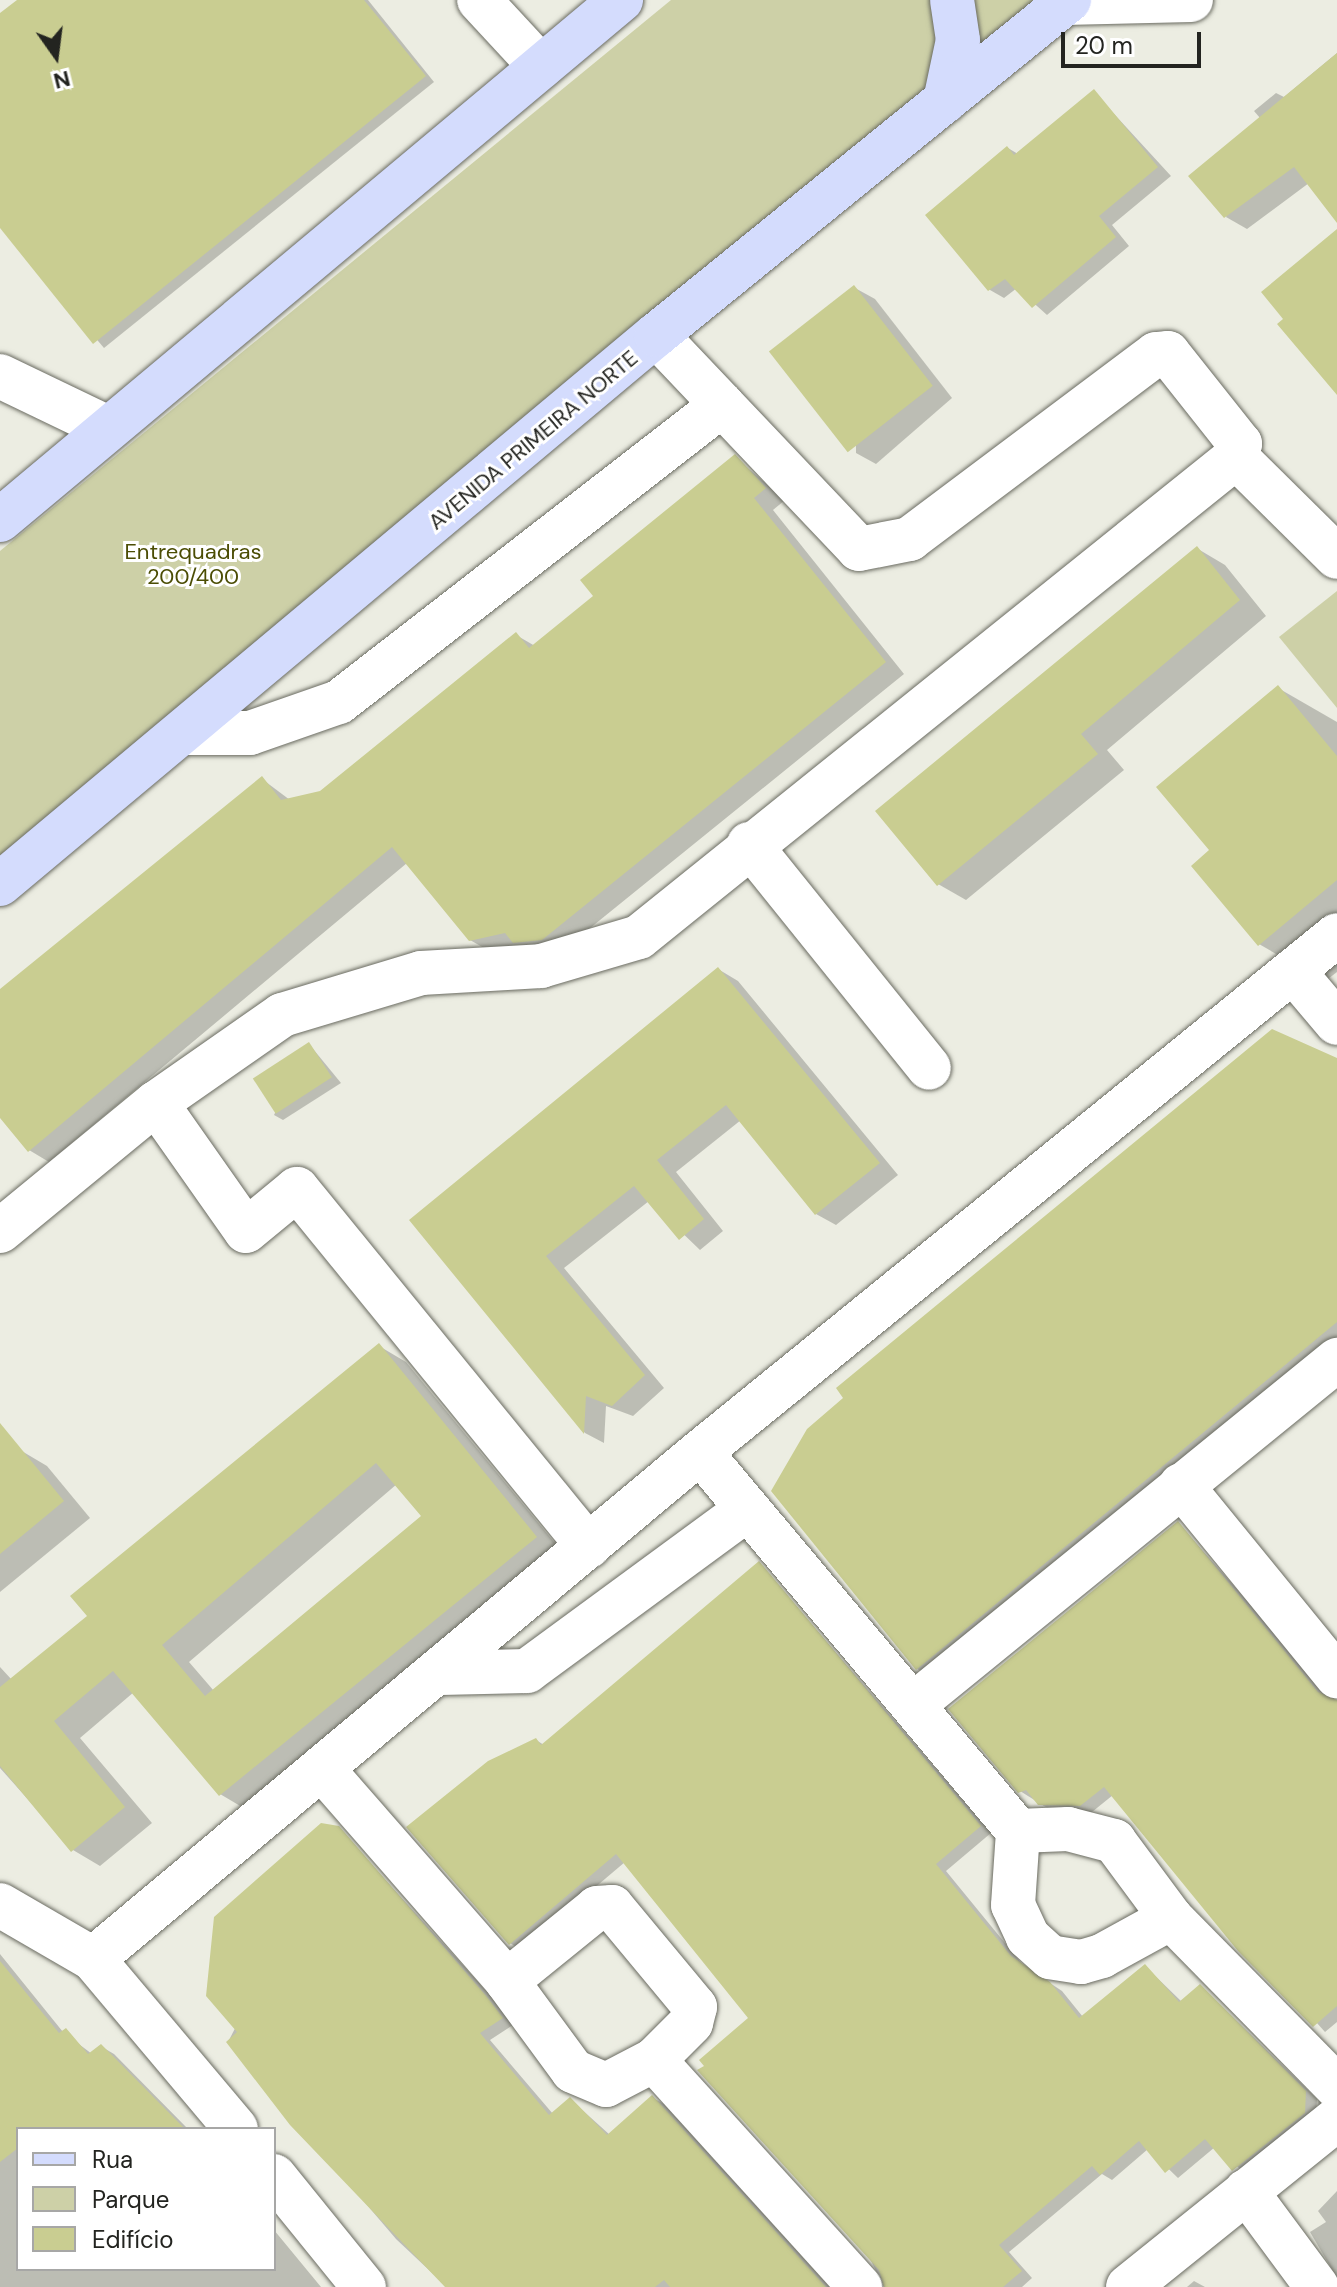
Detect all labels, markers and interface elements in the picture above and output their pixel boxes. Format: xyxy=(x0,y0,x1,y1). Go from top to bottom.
north arrow xyxy=(16,16,96,96)
scale bar xyxy=(1065,16,1205,66)
text: 20 m xyxy=(1075,30,1133,61)
text: N xyxy=(51,64,73,96)
street label: AVENIDA PRIMEIRA NORTE xyxy=(423,345,643,535)
park label: Entrequadras 200/400 xyxy=(124,538,262,590)
legend xyxy=(16,2127,276,2271)
text: Rua xyxy=(92,2144,133,2175)
text: Parque xyxy=(92,2184,169,2215)
text: Edifício xyxy=(92,2224,174,2255)

